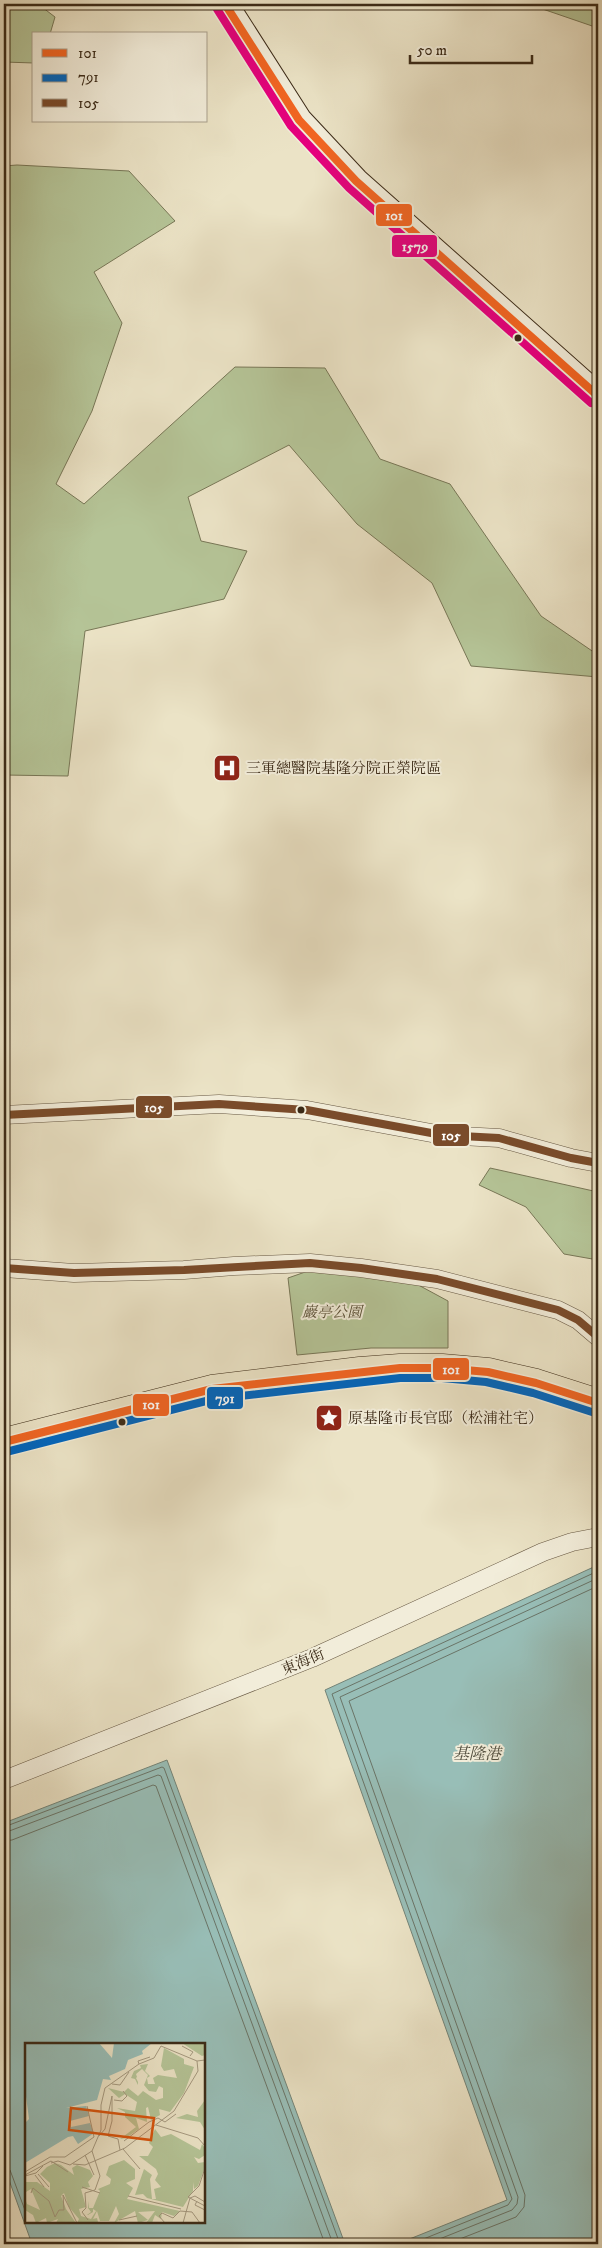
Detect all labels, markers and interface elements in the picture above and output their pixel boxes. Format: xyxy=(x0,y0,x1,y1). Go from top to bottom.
legend xyxy=(32,32,208,122)
scale bar xyxy=(410,32,532,64)
text: 50 m xyxy=(417,41,447,60)
text: 101 xyxy=(78,44,97,63)
text: 791 xyxy=(78,68,99,87)
text: 105 xyxy=(78,94,100,113)
line badge: 101 xyxy=(375,203,413,227)
text: 101 xyxy=(385,207,403,225)
line badge: 1579 xyxy=(391,234,438,258)
text: 1579 xyxy=(402,238,428,256)
unlabelled marker xyxy=(513,333,523,343)
hospital icon: 三軍總醫院基隆分院正榮院區 xyxy=(212,753,242,783)
place label: 三軍總醫院基隆分院正榮院區 xyxy=(246,759,441,778)
line badge: 105 xyxy=(135,1095,173,1119)
text: 105 xyxy=(144,1099,164,1117)
unlabelled marker xyxy=(296,1105,306,1115)
line badge: 105 xyxy=(432,1123,470,1147)
text: 105 xyxy=(441,1127,461,1145)
park label: 巖亭公園 xyxy=(302,1303,364,1322)
line badge: 101 xyxy=(432,1357,470,1381)
text: 101 xyxy=(442,1361,460,1379)
line badge: 791 xyxy=(206,1386,244,1410)
text: 791 xyxy=(215,1390,235,1408)
line badge: 101 xyxy=(132,1393,170,1417)
text: 101 xyxy=(142,1396,160,1414)
place icon: 原基隆市長官邸（松浦社宅） xyxy=(314,1403,344,1433)
place label: 原基隆市長官邸（松浦社宅） xyxy=(348,1409,543,1428)
unlabelled marker xyxy=(117,1417,127,1427)
street label: 東海街 xyxy=(279,1644,327,1680)
water label: 基隆港 xyxy=(453,1744,503,1764)
inset map xyxy=(25,2043,205,2223)

